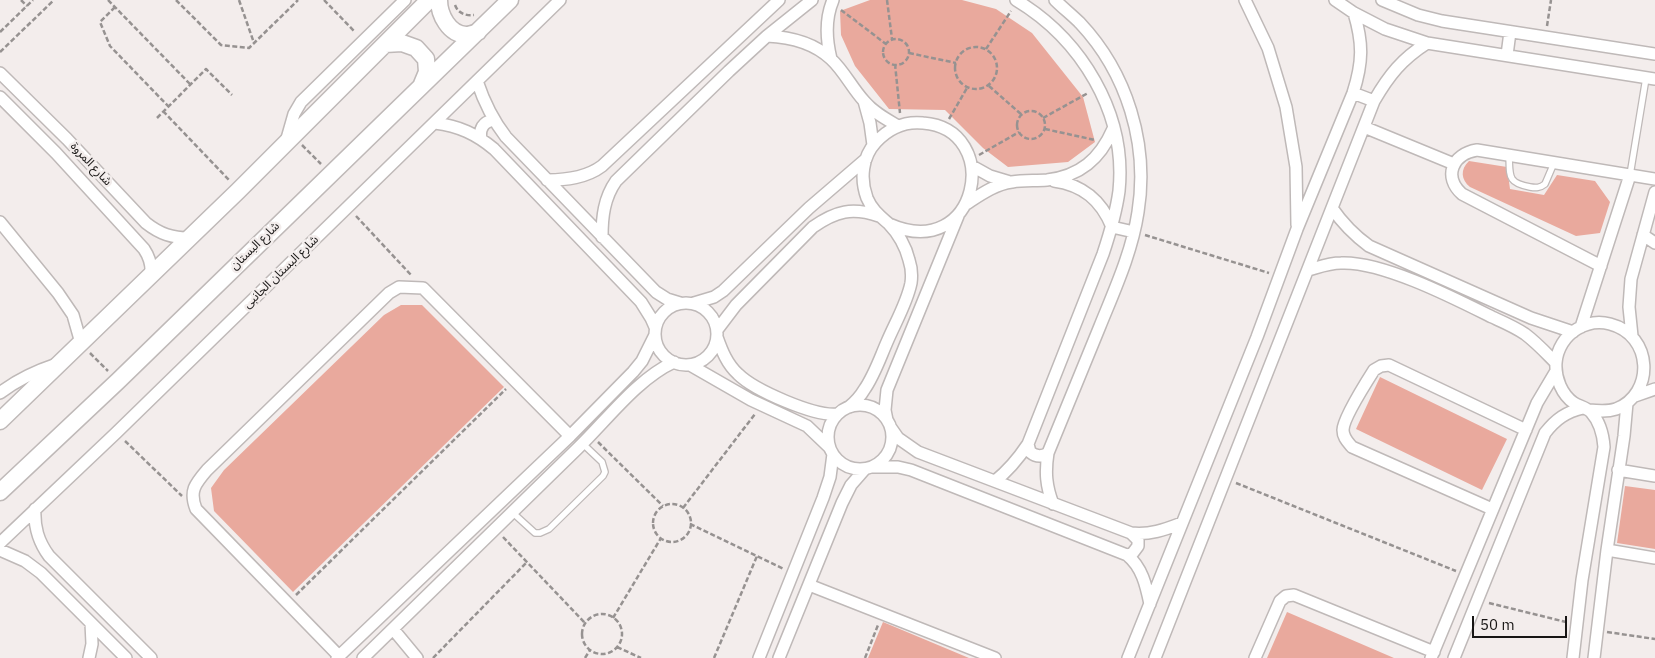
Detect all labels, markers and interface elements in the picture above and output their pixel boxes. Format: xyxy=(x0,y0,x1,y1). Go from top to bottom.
street label: شارع المروة xyxy=(67,139,115,189)
street label: شارع البستان xyxy=(227,219,283,273)
street label: شارع البستان الجانبى xyxy=(240,232,322,312)
scale bar xyxy=(1475,606,1570,638)
text: 50 m xyxy=(1480,615,1515,634)

